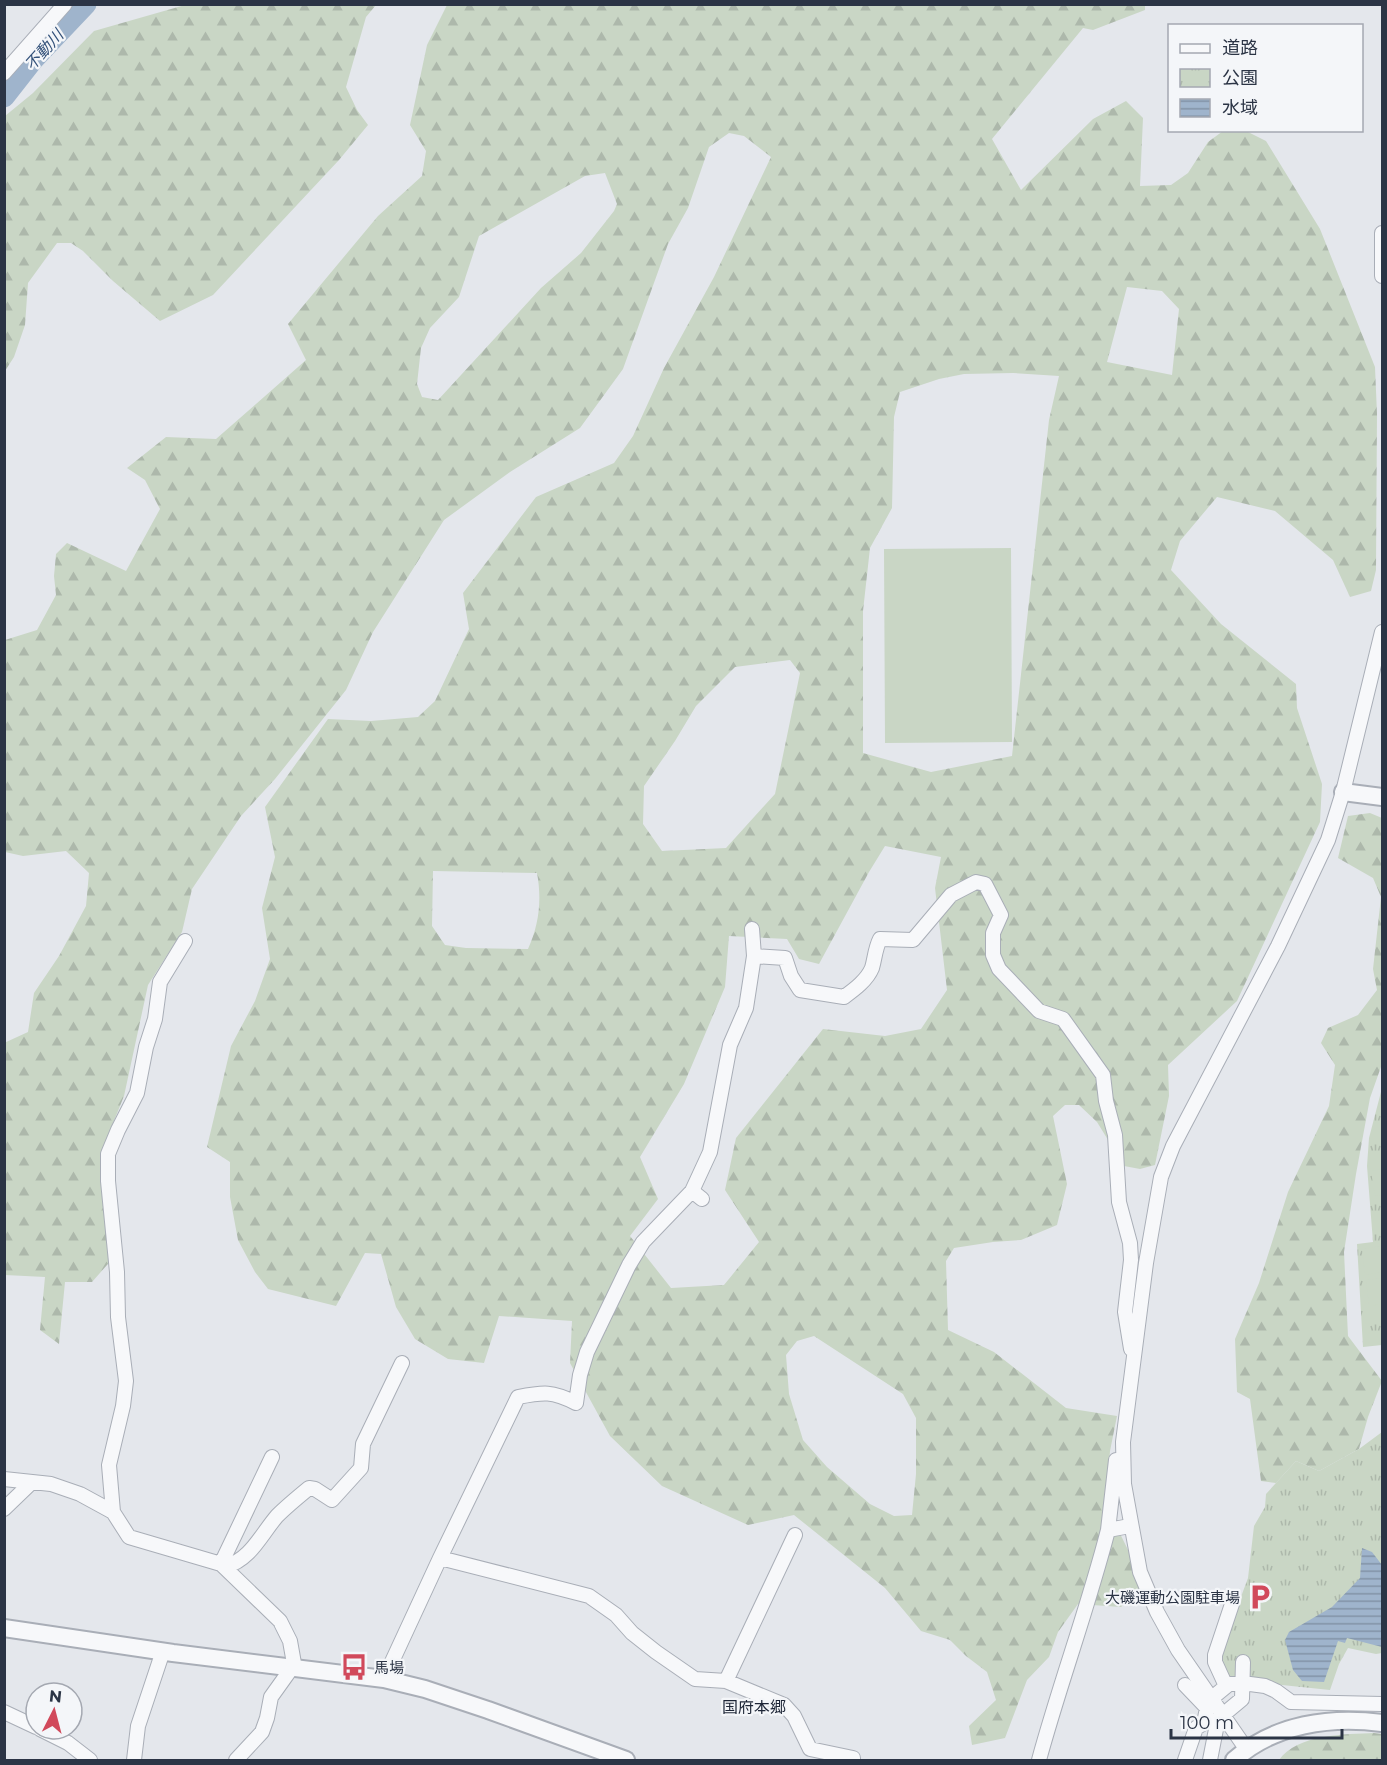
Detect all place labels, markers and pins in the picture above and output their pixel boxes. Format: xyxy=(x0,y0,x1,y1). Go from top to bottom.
parking icon: 大磯運動公園駐車場 xyxy=(1245,1582,1275,1612)
place label: 大磯運動公園駐車場 xyxy=(1105,1588,1240,1607)
bus stop icon: 馬場 xyxy=(339,1652,369,1682)
place label: 馬場 xyxy=(374,1658,404,1677)

